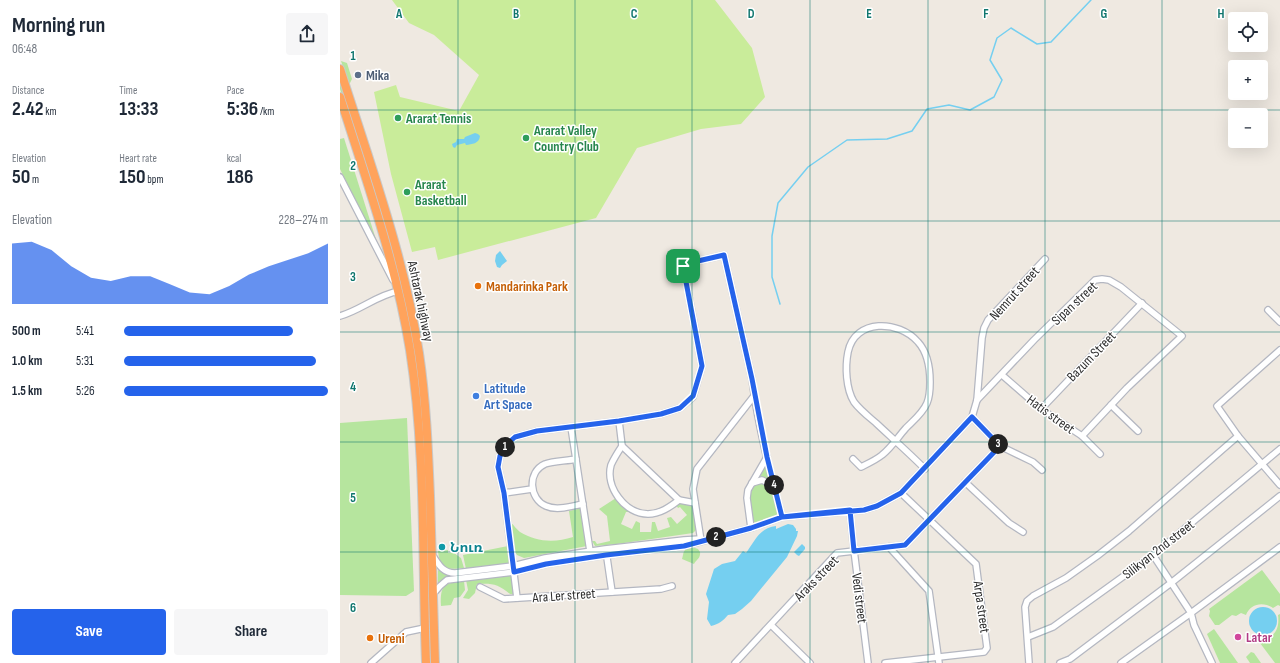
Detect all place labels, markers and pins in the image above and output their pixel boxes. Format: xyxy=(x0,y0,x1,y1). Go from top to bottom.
place label: Mika xyxy=(366,67,390,84)
marker: Mika xyxy=(353,70,363,80)
place label: Ararat Tennis xyxy=(405,110,471,127)
marker: Ararat Tennis xyxy=(393,113,403,123)
place label: Ararat Valley Country Club xyxy=(533,122,599,155)
marker: Ararat Valley Country Club xyxy=(521,133,531,143)
place label: Ararat Basketball xyxy=(414,176,467,209)
marker: Ararat Basketball xyxy=(402,187,412,197)
pin xyxy=(666,249,700,283)
place label: Mandarinka Park xyxy=(486,278,568,295)
marker: Mandarinka Park xyxy=(473,281,483,291)
place label: Latitude Art Space xyxy=(483,380,532,413)
marker: Latitude Art Space xyxy=(471,391,481,401)
pin: 3 xyxy=(988,434,1008,454)
pin: 1 xyxy=(495,437,515,457)
pin: 4 xyxy=(764,475,784,495)
pin: 2 xyxy=(706,527,726,547)
place label: Նուռ xyxy=(450,539,484,556)
marker: Նուռ xyxy=(437,542,447,552)
place label: Latar xyxy=(1246,629,1273,646)
place label: Ureni xyxy=(378,630,405,647)
marker: Latar xyxy=(1233,632,1243,642)
marker: Ureni xyxy=(365,633,375,643)

